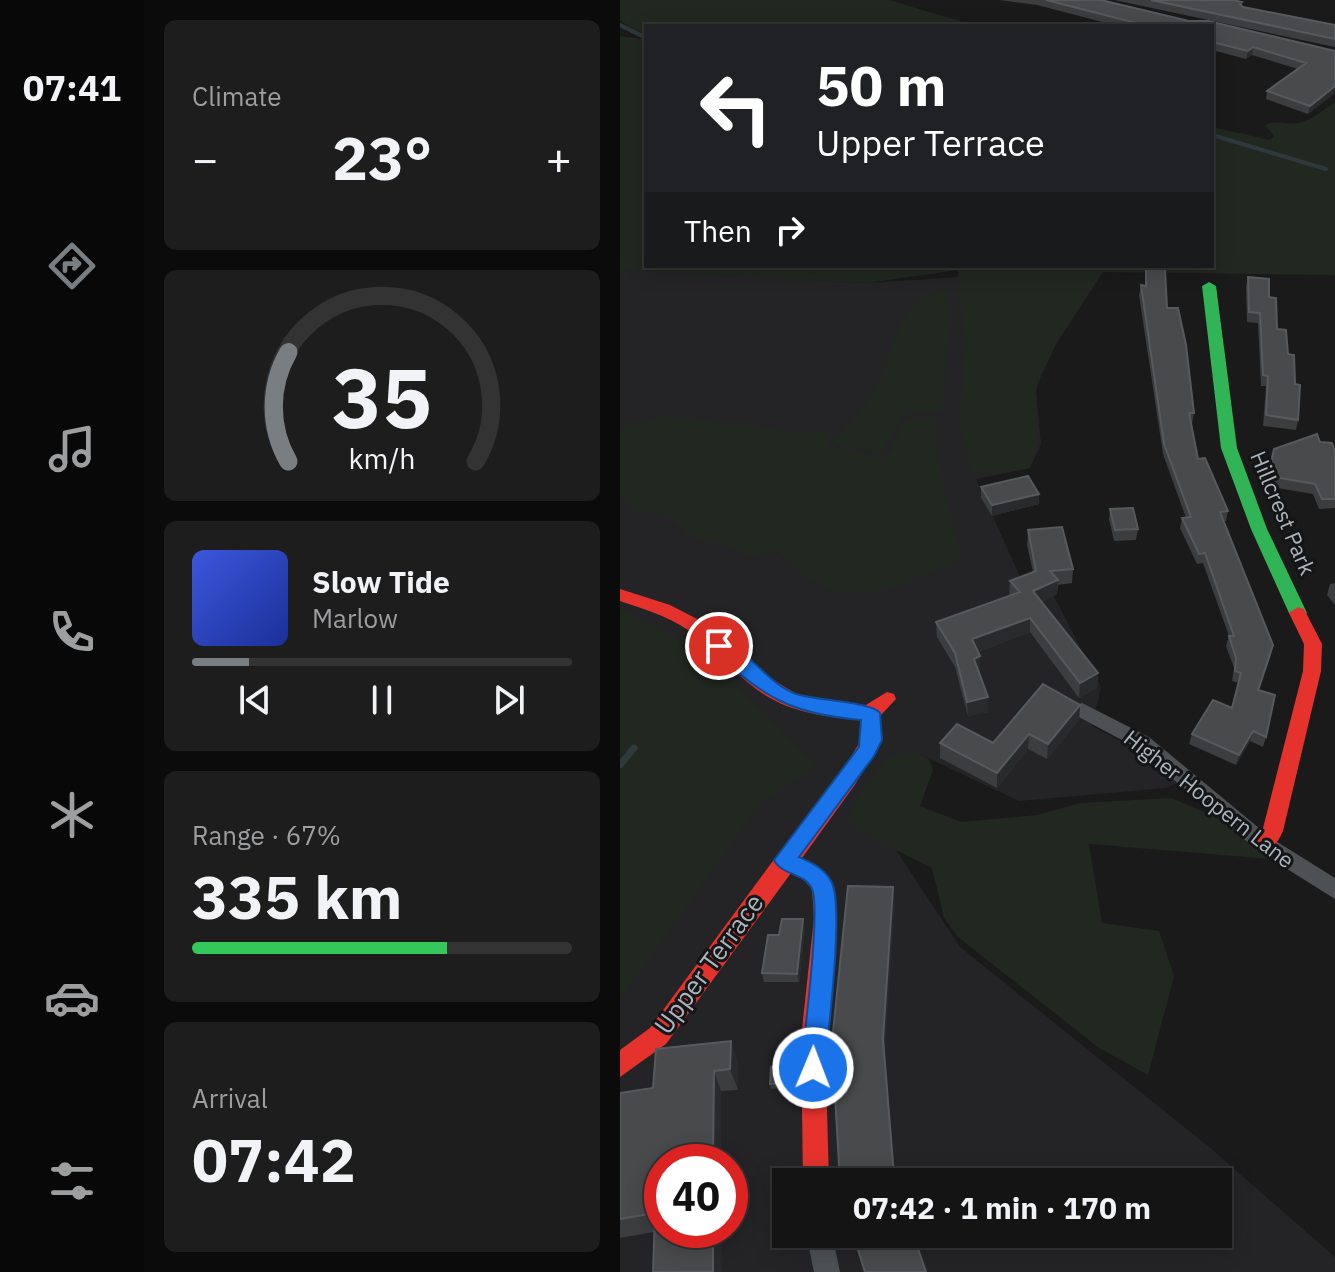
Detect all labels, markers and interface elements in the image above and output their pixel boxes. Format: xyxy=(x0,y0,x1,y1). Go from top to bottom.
text: 50 m xyxy=(816,49,946,121)
icon: left xyxy=(684,56,788,160)
text: 07:41 xyxy=(23,64,121,111)
text: Climate xyxy=(192,79,282,113)
text: 23° xyxy=(332,118,432,197)
text: Upper Terrace xyxy=(816,119,1045,166)
text: − xyxy=(192,130,218,187)
text: + xyxy=(546,130,572,187)
icon: right xyxy=(768,208,812,252)
text: Then xyxy=(684,211,752,250)
icon: directions xyxy=(44,238,100,294)
text: 35 xyxy=(332,342,432,450)
icon: music xyxy=(44,421,100,477)
text: km/h xyxy=(348,440,416,477)
street label: Hillcrest Park xyxy=(1244,446,1323,580)
text: Slow Tide xyxy=(312,562,450,601)
text: Marlow xyxy=(312,601,398,635)
icon: phone xyxy=(44,604,100,660)
pin xyxy=(685,612,753,680)
icon: arrive xyxy=(697,624,741,668)
icon: previous xyxy=(233,678,277,722)
icon: pause xyxy=(360,678,404,722)
icon: next xyxy=(487,678,531,722)
street label: Higher Hoopern Lane xyxy=(1118,723,1300,874)
icon: climate xyxy=(44,787,100,843)
text: Range · 67% xyxy=(192,818,341,852)
text: 335 km xyxy=(192,857,402,936)
street label: Upper Terrace xyxy=(646,887,771,1040)
icon: car xyxy=(44,970,100,1026)
position arrow xyxy=(771,1026,855,1110)
text: Arrival xyxy=(192,1081,268,1115)
text: 07:42 xyxy=(192,1120,356,1199)
speed limit sign: 40 xyxy=(644,1144,748,1248)
icon: filters xyxy=(44,1153,100,1209)
text: 07:42 · 1 min · 170 m xyxy=(853,1188,1151,1227)

